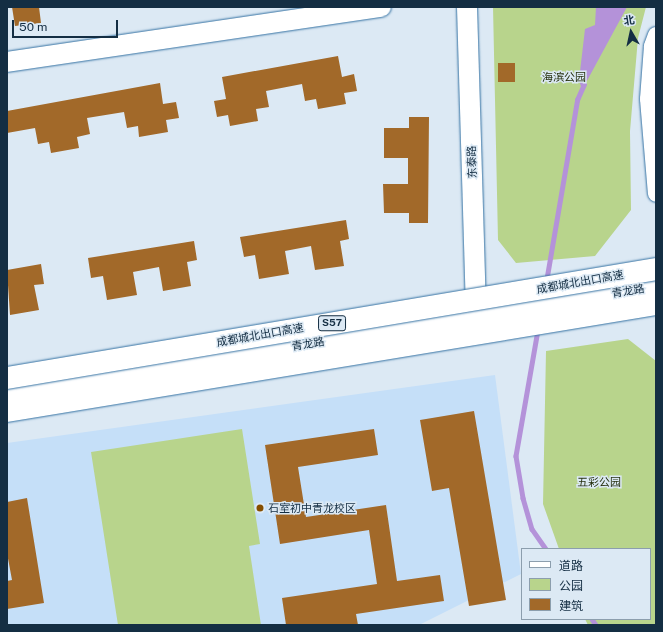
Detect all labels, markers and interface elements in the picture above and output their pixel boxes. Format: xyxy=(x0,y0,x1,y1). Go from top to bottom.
scale bar xyxy=(14,12,120,38)
north arrow xyxy=(611,12,651,52)
text: 北 xyxy=(623,13,635,27)
text: 50 m xyxy=(19,20,47,34)
park label: 海滨公园 xyxy=(542,70,586,84)
street label: 东泰路 xyxy=(465,145,479,179)
street label: 成都城北出口高速 xyxy=(536,268,624,296)
street label: 青龙路 xyxy=(611,282,645,300)
road number: S57 xyxy=(318,315,346,331)
street label: 成都城北出口高速 xyxy=(216,321,304,349)
street label: 青龙路 xyxy=(291,335,325,353)
park label: 五彩公园 xyxy=(577,475,621,489)
place label: 石室初中青龙校区 xyxy=(268,501,356,515)
marker: 石室初中青龙校区 xyxy=(255,503,265,513)
legend xyxy=(521,548,651,620)
text: 道路 xyxy=(559,559,583,573)
text: 公园 xyxy=(559,579,583,593)
text: 建筑 xyxy=(559,599,583,613)

